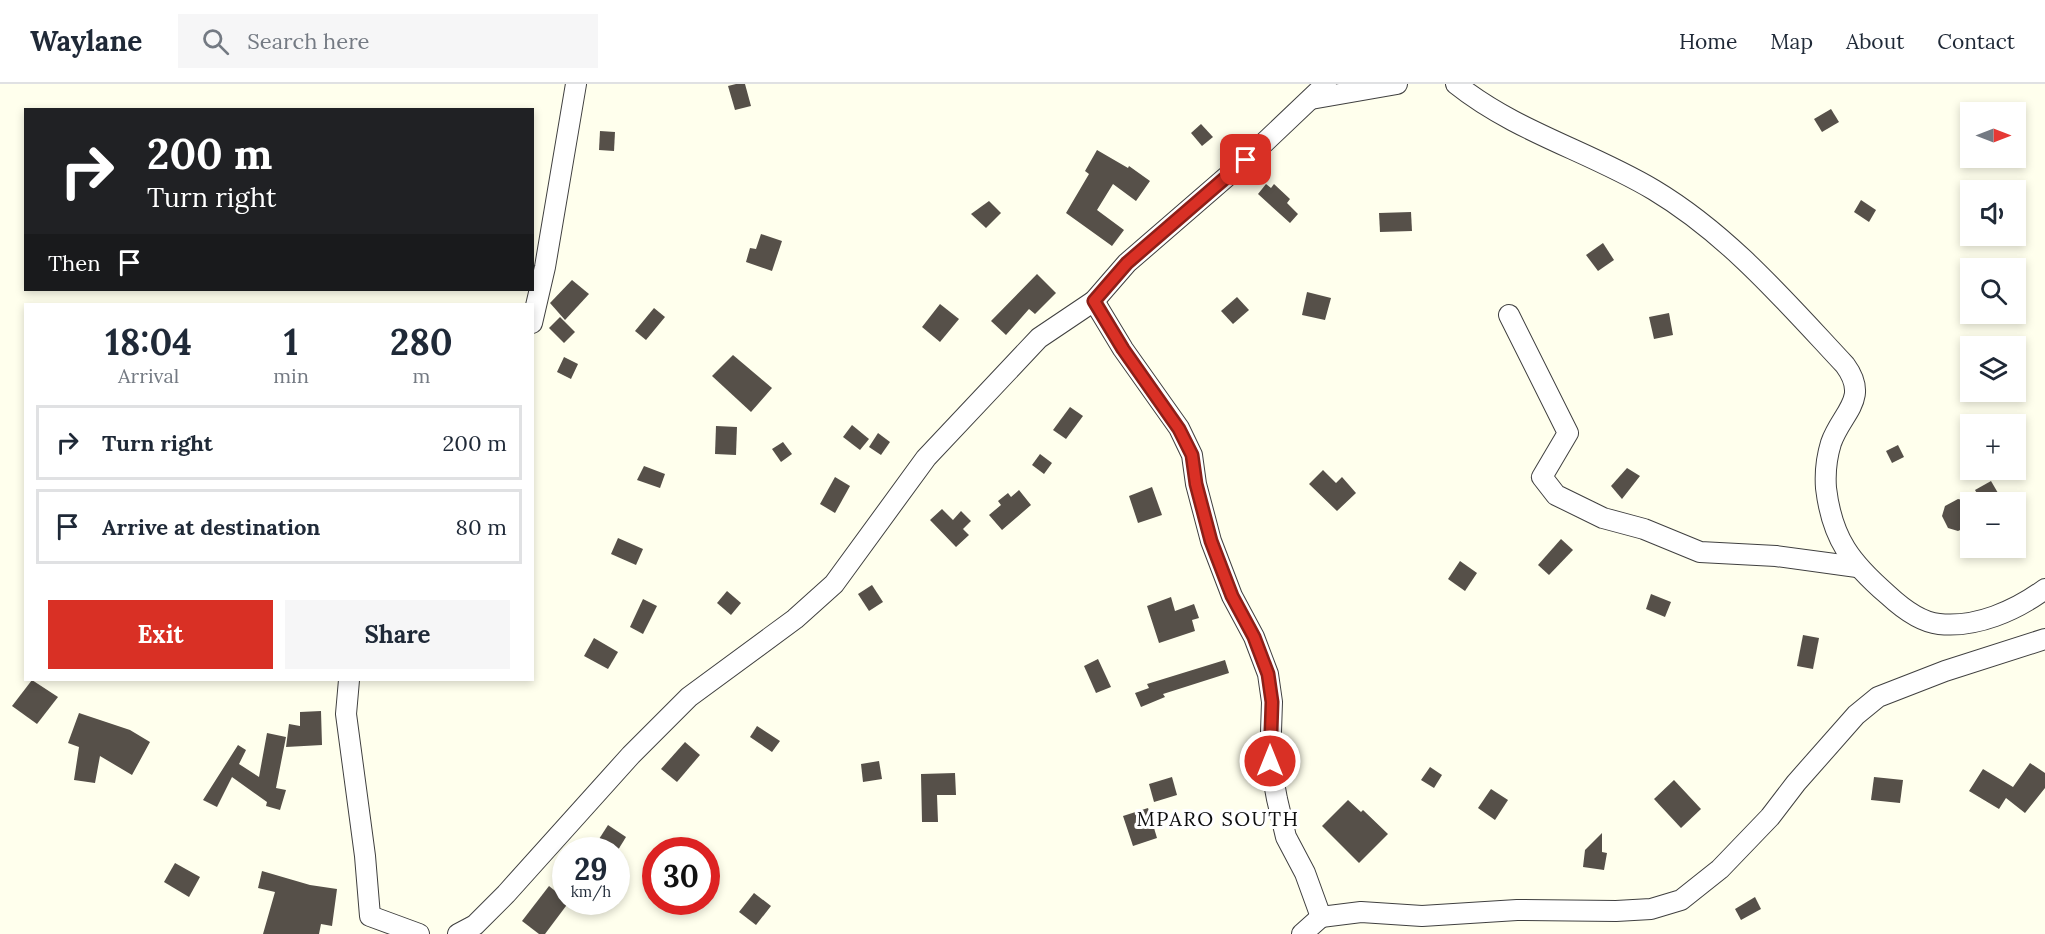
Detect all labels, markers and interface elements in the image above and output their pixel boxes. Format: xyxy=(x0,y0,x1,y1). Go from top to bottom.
search box xyxy=(178,14,598,68)
text: Waylane xyxy=(30,23,142,59)
icon: search xyxy=(199,25,232,58)
text: Search here xyxy=(247,27,370,55)
text: Home xyxy=(1679,28,1737,55)
text: Map xyxy=(1770,28,1813,55)
text: About xyxy=(1846,28,1904,55)
text: Contact xyxy=(1937,28,2015,55)
north arrow xyxy=(1960,102,2026,168)
map controls xyxy=(1960,102,2026,558)
text: 200 m xyxy=(147,127,273,181)
icon: right xyxy=(48,132,126,210)
pin xyxy=(1220,134,1271,185)
icon: arrive xyxy=(1229,143,1262,176)
text: Turn right xyxy=(147,180,276,214)
button: sound xyxy=(1960,180,2026,246)
icon: arrive xyxy=(113,246,146,279)
text: Then xyxy=(48,249,101,277)
button: search xyxy=(1960,258,2026,324)
text: 18:04 xyxy=(105,319,192,365)
text: 1 xyxy=(284,319,298,365)
text: 280 xyxy=(390,319,453,365)
button: layers xyxy=(1960,336,2026,402)
text: Arrival xyxy=(118,363,179,388)
text: min xyxy=(273,363,309,388)
text: m xyxy=(412,363,430,388)
button: + xyxy=(1960,414,2026,480)
icon: right xyxy=(51,426,84,459)
text: Turn right xyxy=(102,429,213,457)
text: 200 m xyxy=(442,429,507,457)
button: − xyxy=(1960,492,2026,558)
icon: arrive xyxy=(51,510,84,543)
text: Arrive at destination xyxy=(102,513,320,541)
text: 80 m xyxy=(456,513,507,541)
button: Exit xyxy=(48,600,273,669)
button: Share xyxy=(285,600,510,669)
position arrow xyxy=(1238,729,1302,793)
district label: MPARO SOUTH xyxy=(1136,806,1300,831)
speed limit sign: 30 xyxy=(642,837,720,915)
text: 29 xyxy=(574,850,608,888)
text: km/h xyxy=(571,882,611,901)

